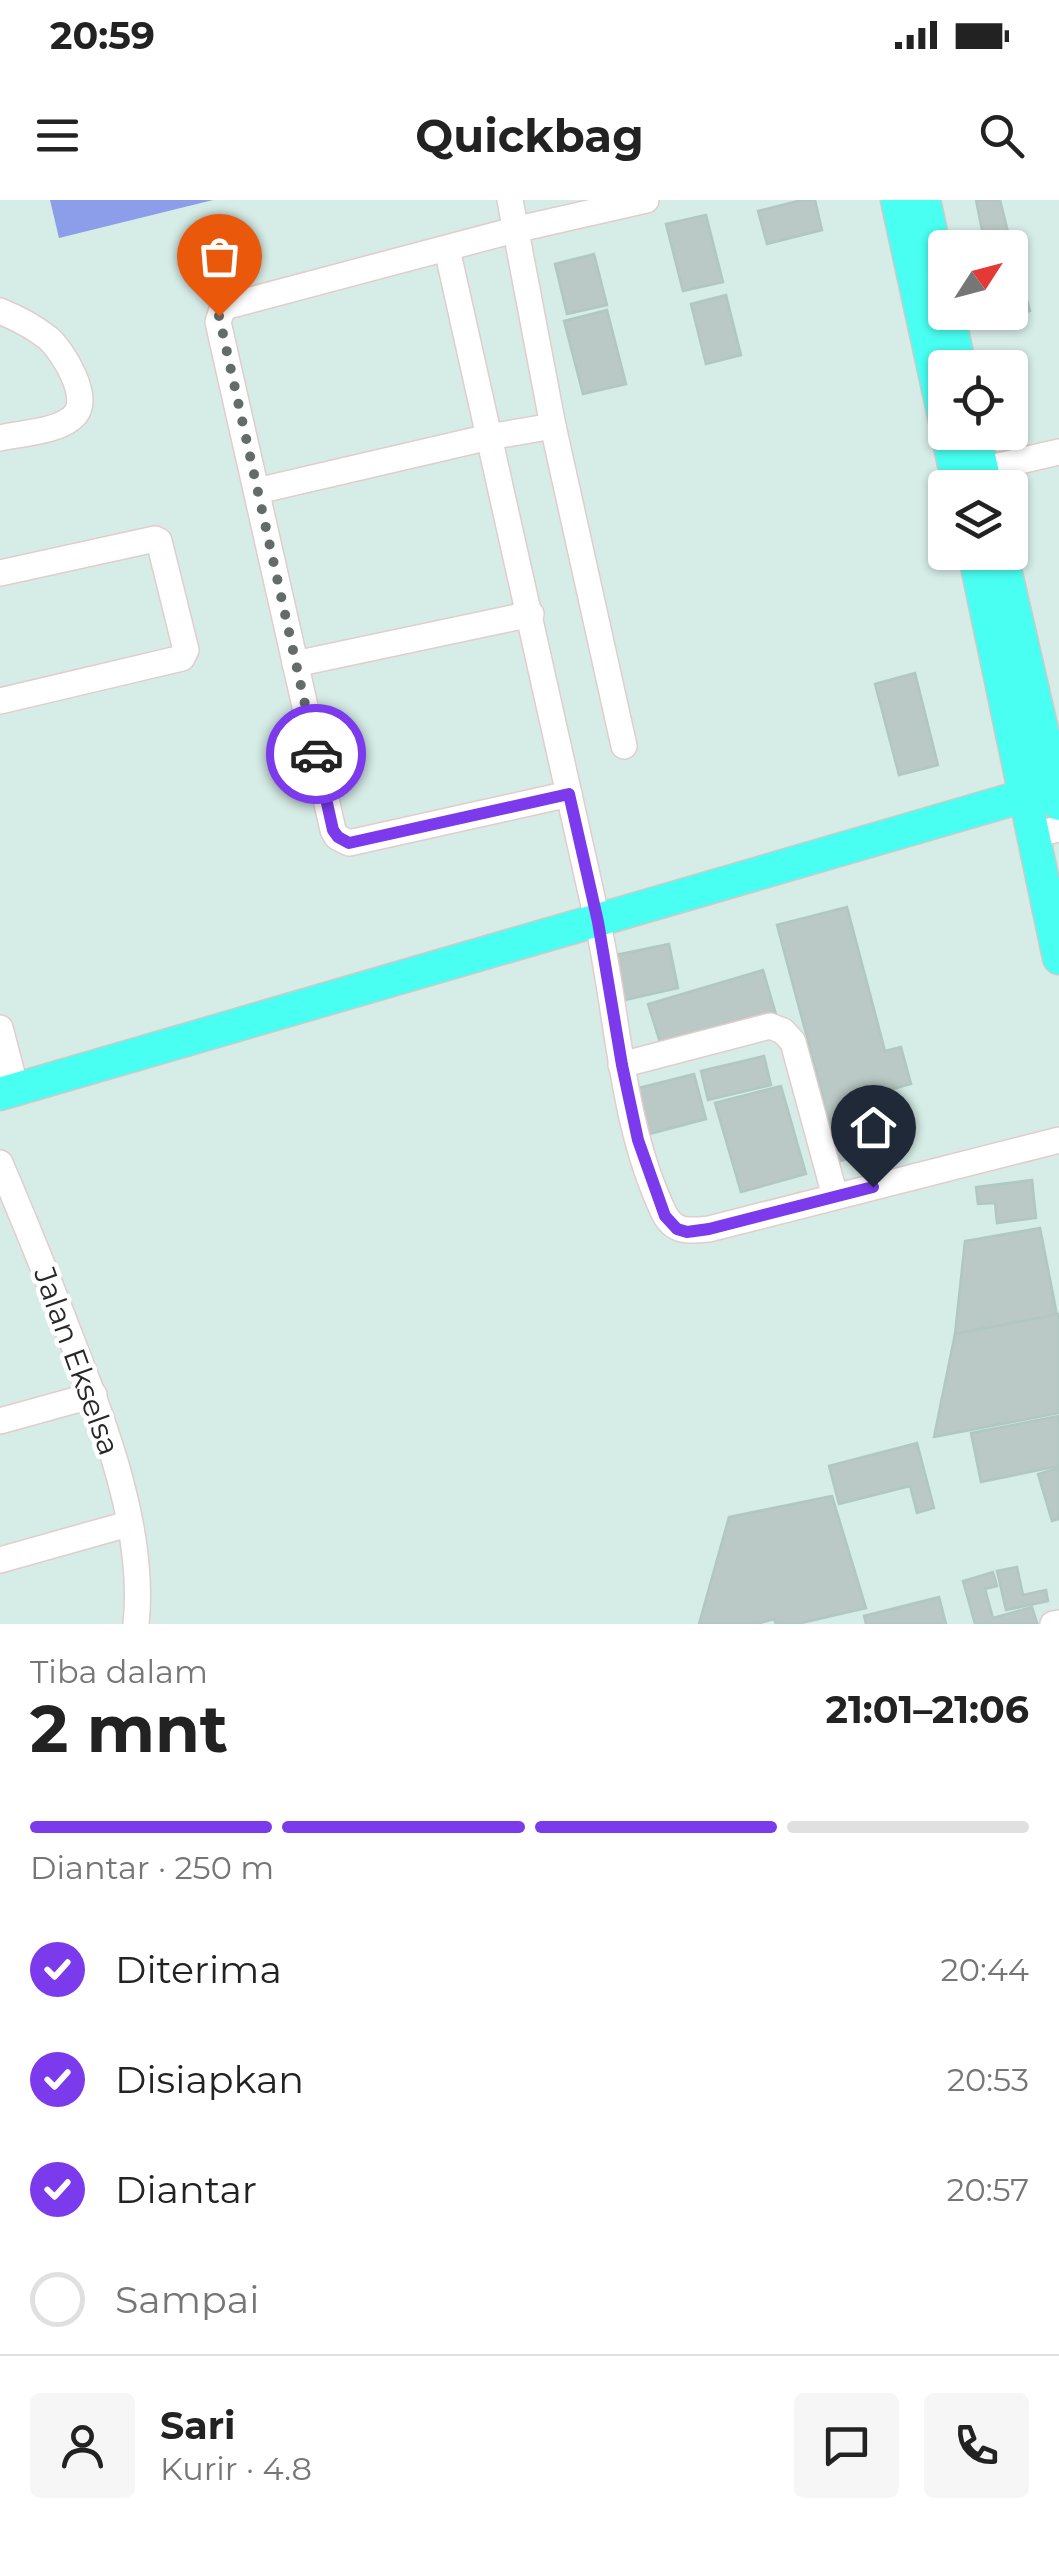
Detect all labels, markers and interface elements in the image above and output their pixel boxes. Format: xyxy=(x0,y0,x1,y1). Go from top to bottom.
text: 20:59 xyxy=(50,12,155,59)
icon: menu xyxy=(30,108,85,163)
text: Quickbag xyxy=(415,108,644,163)
icon: search xyxy=(974,108,1029,163)
pin xyxy=(177,214,262,317)
icon: bag xyxy=(192,229,247,284)
north arrow xyxy=(928,230,1028,330)
map controls xyxy=(928,230,1028,570)
button: locate xyxy=(928,350,1028,450)
button: layers xyxy=(928,470,1028,570)
courier xyxy=(266,704,366,804)
icon: car xyxy=(289,727,344,782)
pin xyxy=(831,1085,916,1188)
icon: home xyxy=(846,1100,901,1155)
street label: Jalan Ekselsa xyxy=(26,1261,128,1460)
text: Tiba dalam xyxy=(30,1652,208,1691)
text: 21:01–21:06 xyxy=(826,1686,1029,1733)
text: 2 mnt xyxy=(30,1689,228,1768)
text: Diantar · 250 m xyxy=(30,1848,274,1887)
icon: check xyxy=(30,1942,85,1997)
text: Diterima xyxy=(115,1946,282,1993)
text: 20:44 xyxy=(941,1950,1029,1989)
icon: check xyxy=(30,2052,85,2107)
text: Disiapkan xyxy=(115,2056,304,2103)
text: 20:53 xyxy=(947,2060,1029,2099)
icon: check xyxy=(30,2162,85,2217)
text: Diantar xyxy=(115,2166,257,2213)
text: 20:57 xyxy=(946,2170,1029,2209)
text: Sampai xyxy=(115,2276,259,2323)
button: person xyxy=(30,2393,135,2498)
button: chat xyxy=(794,2393,899,2498)
button: phone xyxy=(924,2393,1029,2498)
text: Sari xyxy=(160,2402,235,2449)
text: Kurir · 4.8 xyxy=(160,2449,312,2488)

